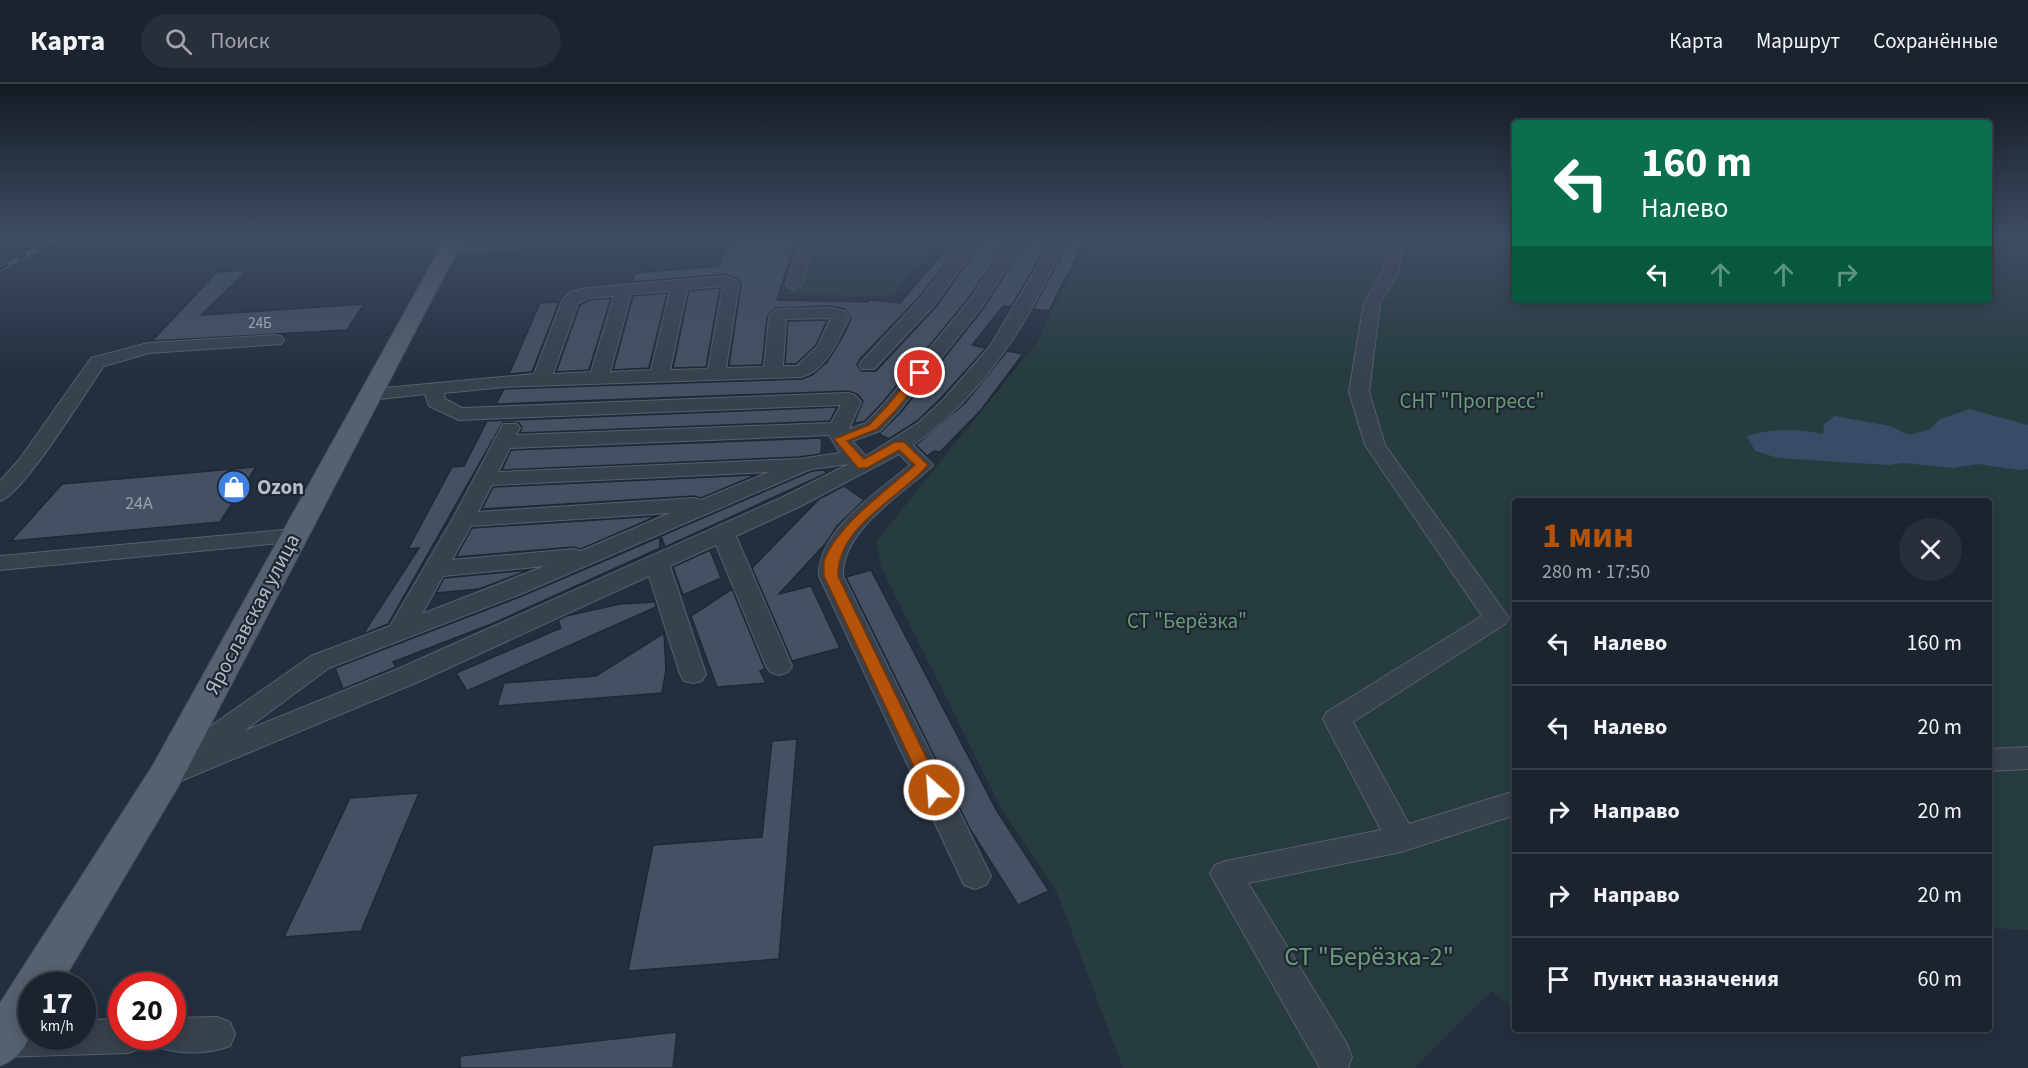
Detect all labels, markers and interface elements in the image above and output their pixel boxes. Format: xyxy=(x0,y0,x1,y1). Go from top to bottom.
search box xyxy=(141,14,561,68)
text: Карта xyxy=(30,21,105,61)
icon: search xyxy=(162,25,195,58)
text: Поиск xyxy=(210,25,270,57)
text: Карта xyxy=(1669,26,1723,56)
text: Маршрут xyxy=(1756,26,1840,56)
text: Сохранённые xyxy=(1873,26,1998,56)
text: 160 m xyxy=(1641,133,1752,193)
icon: left xyxy=(1542,144,1620,222)
text: Налево xyxy=(1641,189,1728,228)
icon: left xyxy=(1641,258,1674,291)
icon: ahead xyxy=(1704,258,1737,291)
icon: ahead xyxy=(1767,258,1800,291)
icon: right xyxy=(1830,258,1863,291)
house number: 24Б xyxy=(248,313,272,334)
pin xyxy=(894,347,945,398)
icon: arrive xyxy=(903,356,936,389)
park label: СНТ "Прогресс" xyxy=(1399,386,1545,416)
shop icon: Ozon xyxy=(216,469,252,505)
place label: Ozon xyxy=(257,472,304,502)
house number: 24А xyxy=(125,491,153,516)
text: 1 мин xyxy=(1542,510,1634,561)
button: close xyxy=(1899,518,1962,581)
street label: Ярославская улица xyxy=(197,528,307,700)
text: 280 m · 17:50 xyxy=(1542,558,1650,586)
park label: СТ "Берёзка" xyxy=(1127,606,1247,636)
icon: left xyxy=(1542,627,1575,660)
text: Налево xyxy=(1593,627,1667,659)
text: 160 m xyxy=(1907,627,1962,659)
icon: left xyxy=(1542,711,1575,744)
text: Налево xyxy=(1593,711,1667,743)
text: 20 m xyxy=(1917,711,1962,743)
position arrow xyxy=(902,758,966,822)
icon: right xyxy=(1542,795,1575,828)
text: Направо xyxy=(1593,795,1680,827)
text: 20 m xyxy=(1917,795,1962,827)
icon: right xyxy=(1542,879,1575,912)
text: Направо xyxy=(1593,879,1680,911)
text: 20 m xyxy=(1917,879,1962,911)
park label: СТ "Берёзка-2" xyxy=(1284,938,1454,975)
icon: arrive xyxy=(1542,963,1575,996)
text: Пункт назначения xyxy=(1593,963,1779,995)
text: 60 m xyxy=(1917,963,1962,995)
speed limit sign: 20 xyxy=(108,972,186,1050)
text: 17 xyxy=(41,982,73,1025)
text: km/h xyxy=(40,1016,74,1037)

